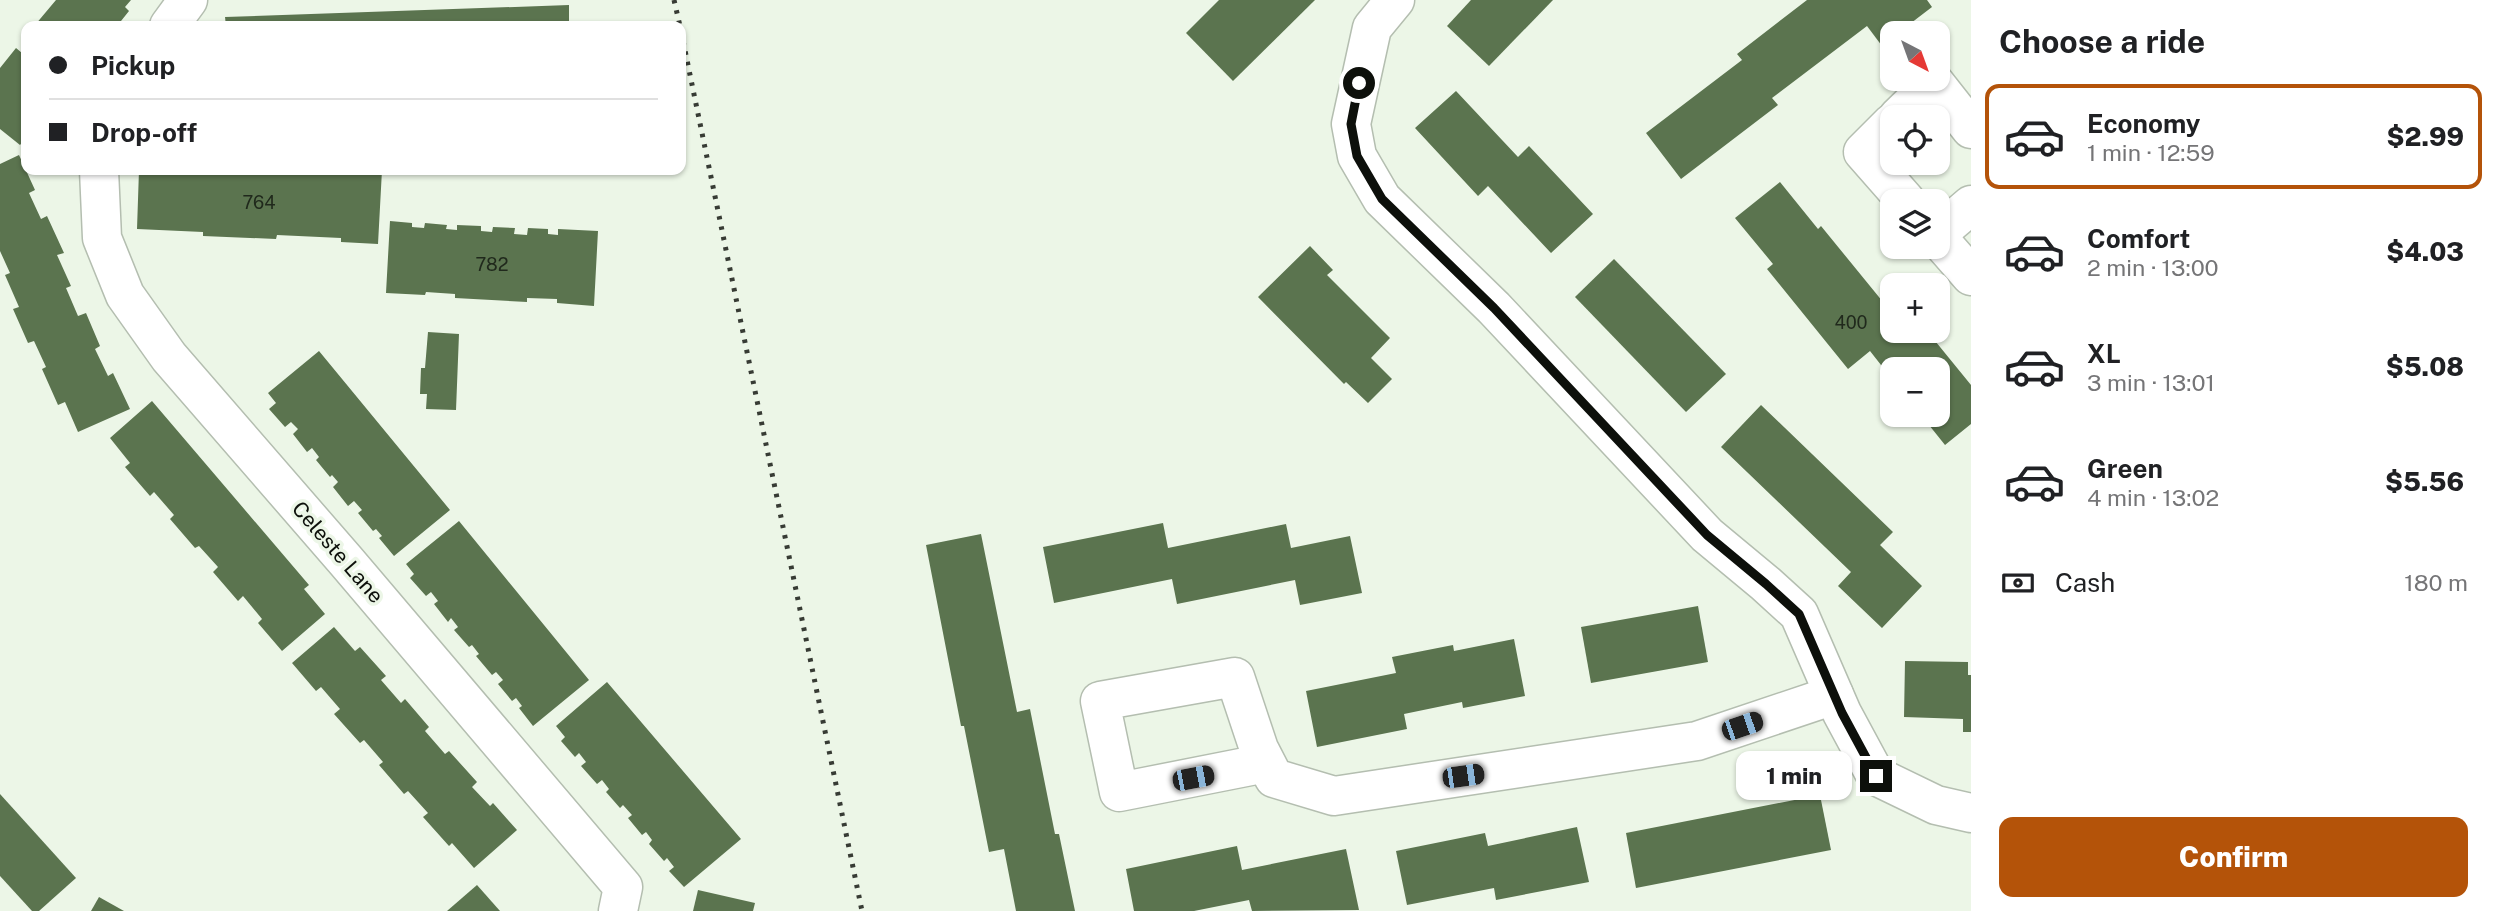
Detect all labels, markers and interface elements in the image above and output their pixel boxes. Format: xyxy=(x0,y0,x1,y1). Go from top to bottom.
north arrow xyxy=(1880,21,1950,91)
map controls xyxy=(1880,21,1950,427)
text: Choose a ride xyxy=(1999,23,2205,60)
text: Pickup xyxy=(91,50,175,81)
route start xyxy=(1343,67,1375,99)
button: locate xyxy=(1880,105,1950,175)
icon: car xyxy=(2003,105,2066,168)
text: Economy xyxy=(2087,108,2200,139)
text: Drop-off xyxy=(91,117,197,148)
text: $2.99 xyxy=(2386,121,2464,152)
text: 1 min · 12:59 xyxy=(2087,139,2215,166)
button: layers xyxy=(1880,189,1950,259)
house number: 764 xyxy=(243,192,275,213)
icon: car xyxy=(2003,220,2066,283)
text: Comfort xyxy=(2087,223,2190,254)
text: $4.03 xyxy=(2386,236,2464,267)
house number: 782 xyxy=(476,254,508,275)
text: 2 min · 13:00 xyxy=(2087,254,2219,281)
button: + xyxy=(1880,273,1950,343)
house number: 400 xyxy=(1834,312,1868,333)
icon: car xyxy=(2003,335,2066,398)
text: XL xyxy=(2087,338,2121,369)
text: $5.08 xyxy=(2386,351,2464,382)
button: − xyxy=(1880,357,1950,427)
text: 3 min · 13:01 xyxy=(2087,369,2215,396)
icon: car xyxy=(2003,450,2066,513)
text: Green xyxy=(2087,453,2163,484)
text: $5.56 xyxy=(2385,466,2464,497)
text: 4 min · 13:02 xyxy=(2087,484,2219,511)
street label: Celeste Lane xyxy=(287,496,389,608)
icon: cash xyxy=(1999,564,2037,602)
text: Cash xyxy=(2055,567,2115,598)
text: 180 m xyxy=(2404,569,2468,596)
car xyxy=(1719,709,1766,743)
callout: 1 min xyxy=(1736,752,1852,800)
route end xyxy=(1860,760,1892,792)
text: 1 min xyxy=(1766,762,1822,789)
car xyxy=(1441,763,1486,789)
car xyxy=(1171,764,1216,792)
button: Confirm xyxy=(1999,817,2468,897)

